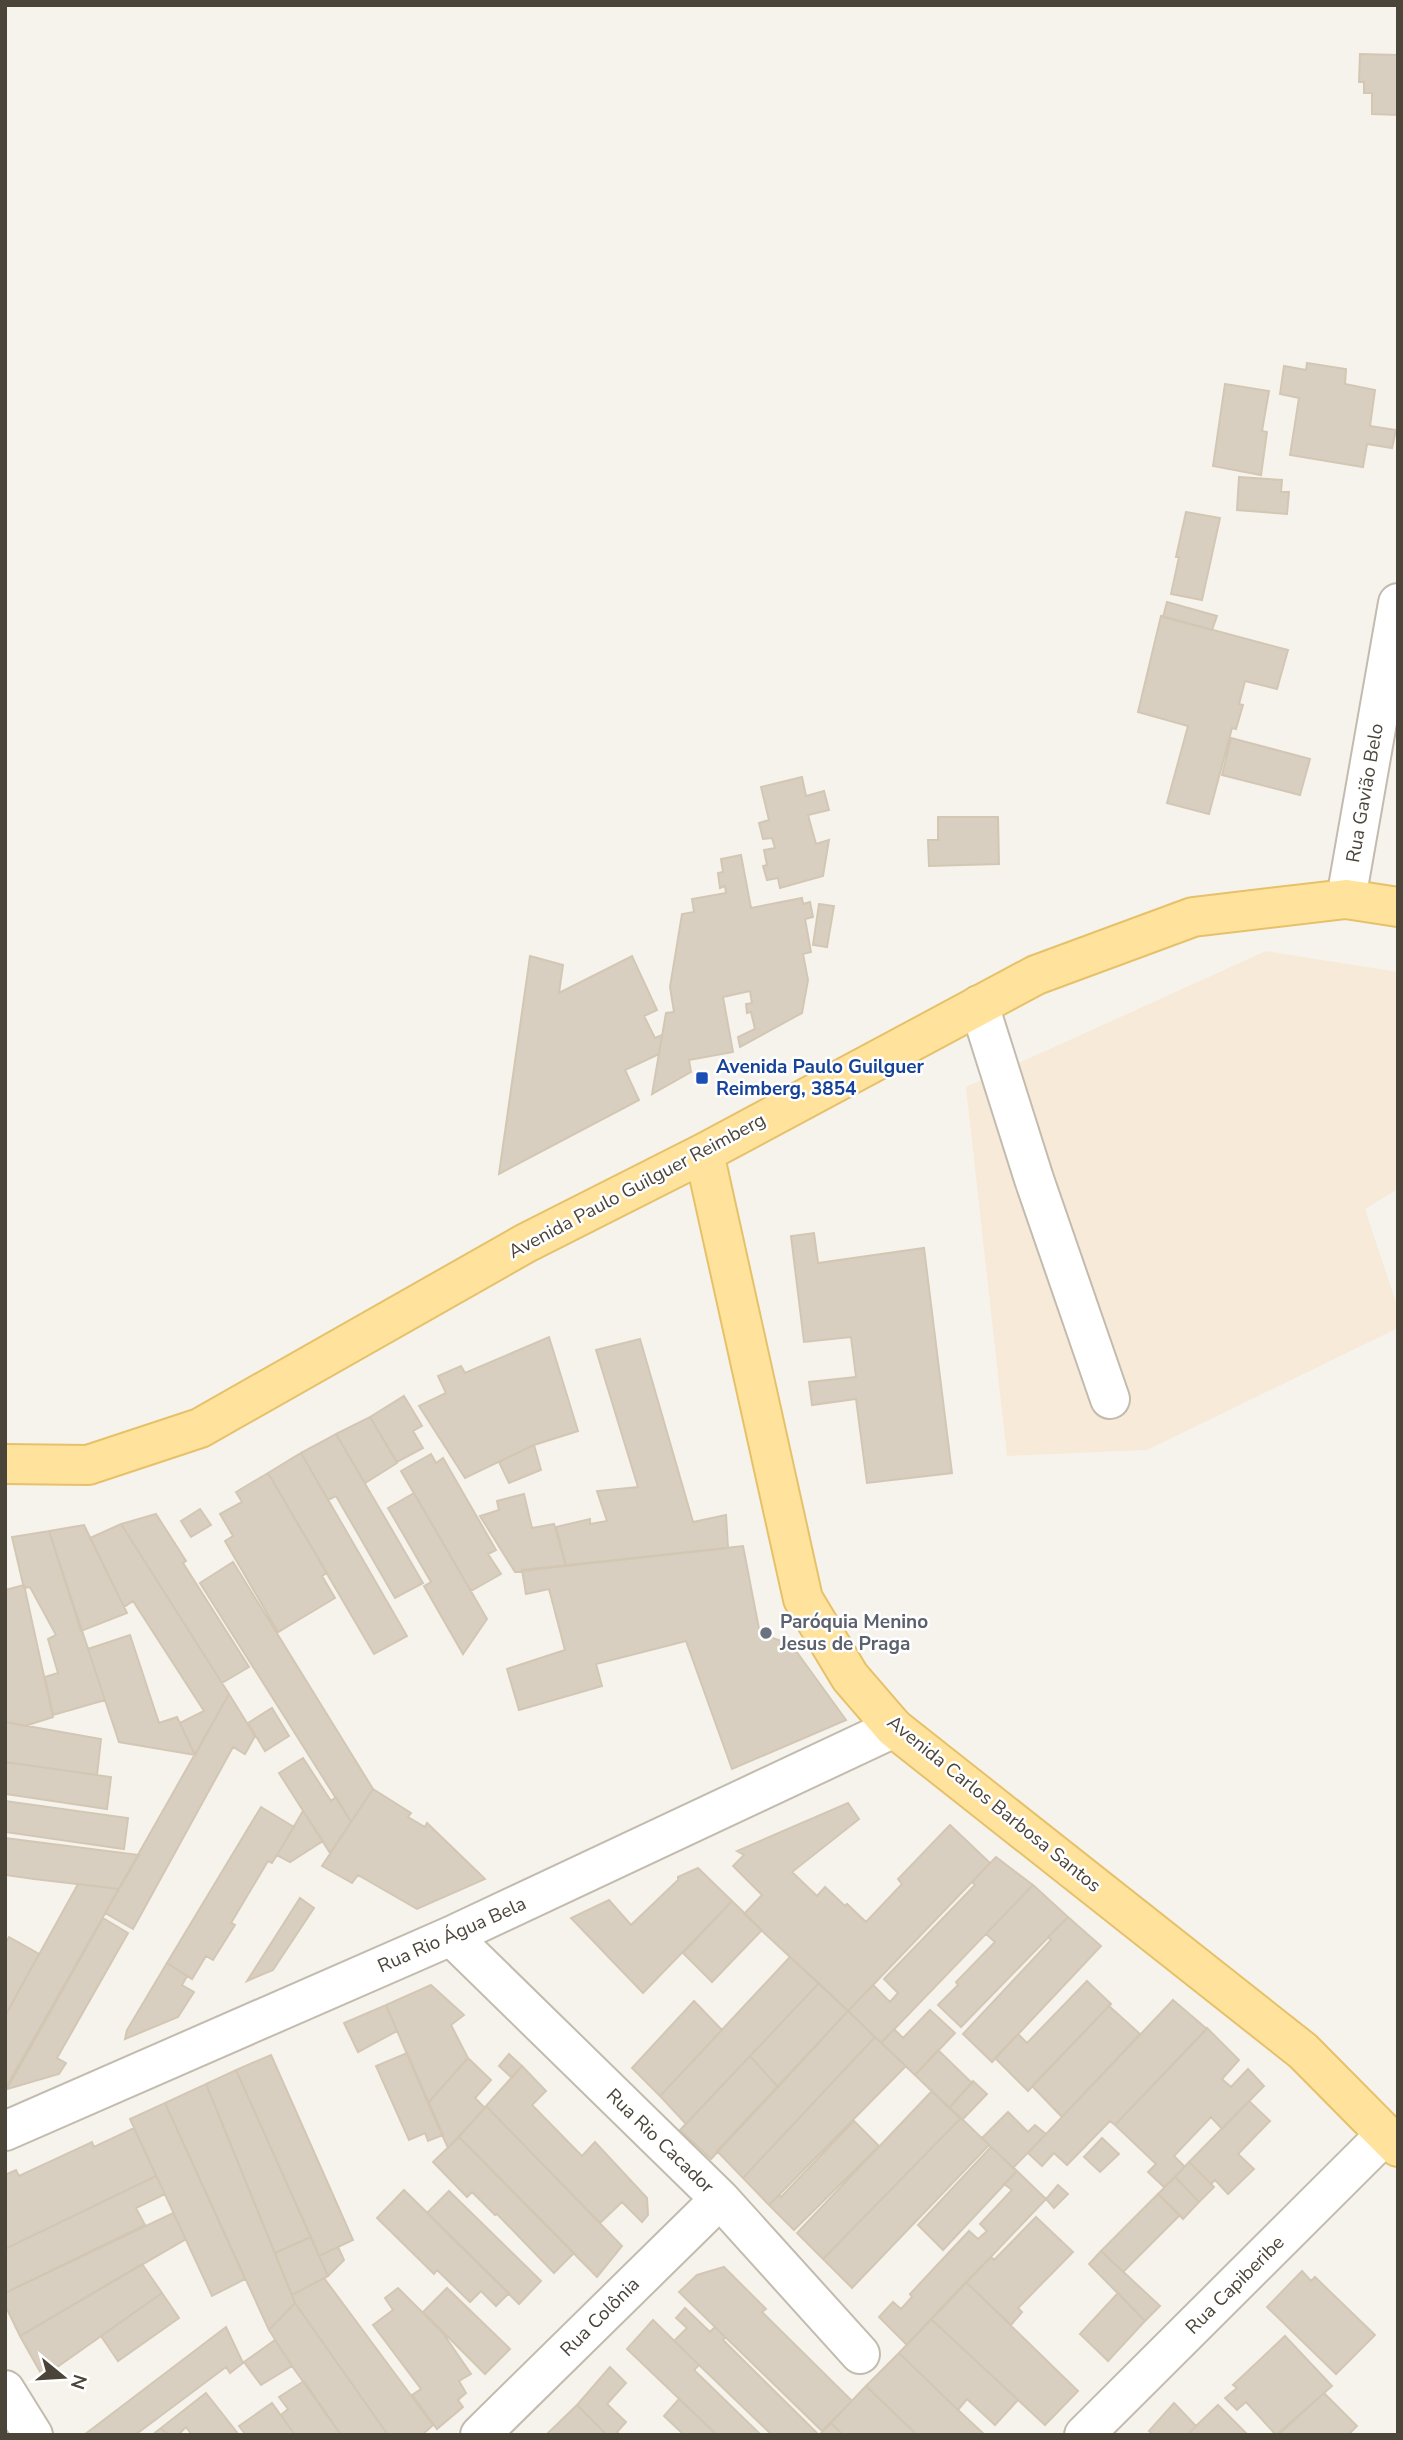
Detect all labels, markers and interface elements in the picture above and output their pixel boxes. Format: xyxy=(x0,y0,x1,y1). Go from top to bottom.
street label: Rua Gavião Belo xyxy=(1340,721,1390,865)
place label: Avenida Paulo Guilguer Reimberg, 3854 xyxy=(716,1054,925,1102)
marker: Avenida Paulo Guilguer Reimberg, 3854 xyxy=(694,1070,710,1086)
street label: Avenida Paulo Guilguer Reimberg xyxy=(504,1107,770,1265)
place label: Paróquia Menino Jesus de Praga xyxy=(779,1609,928,1657)
marker: Paróquia Menino Jesus de Praga xyxy=(758,1625,774,1641)
street label: Avenida Carlos Barbosa Santos xyxy=(882,1710,1106,1898)
street label: Rua Rio Água Bela xyxy=(374,1891,530,1979)
street label: Rua Rio Cacador xyxy=(600,2083,720,2199)
street label: Rua Capiberibe xyxy=(1180,2230,1290,2340)
street label: Rua Colônia xyxy=(555,2272,645,2362)
north arrow xyxy=(28,2342,98,2412)
text: N xyxy=(64,2371,93,2393)

